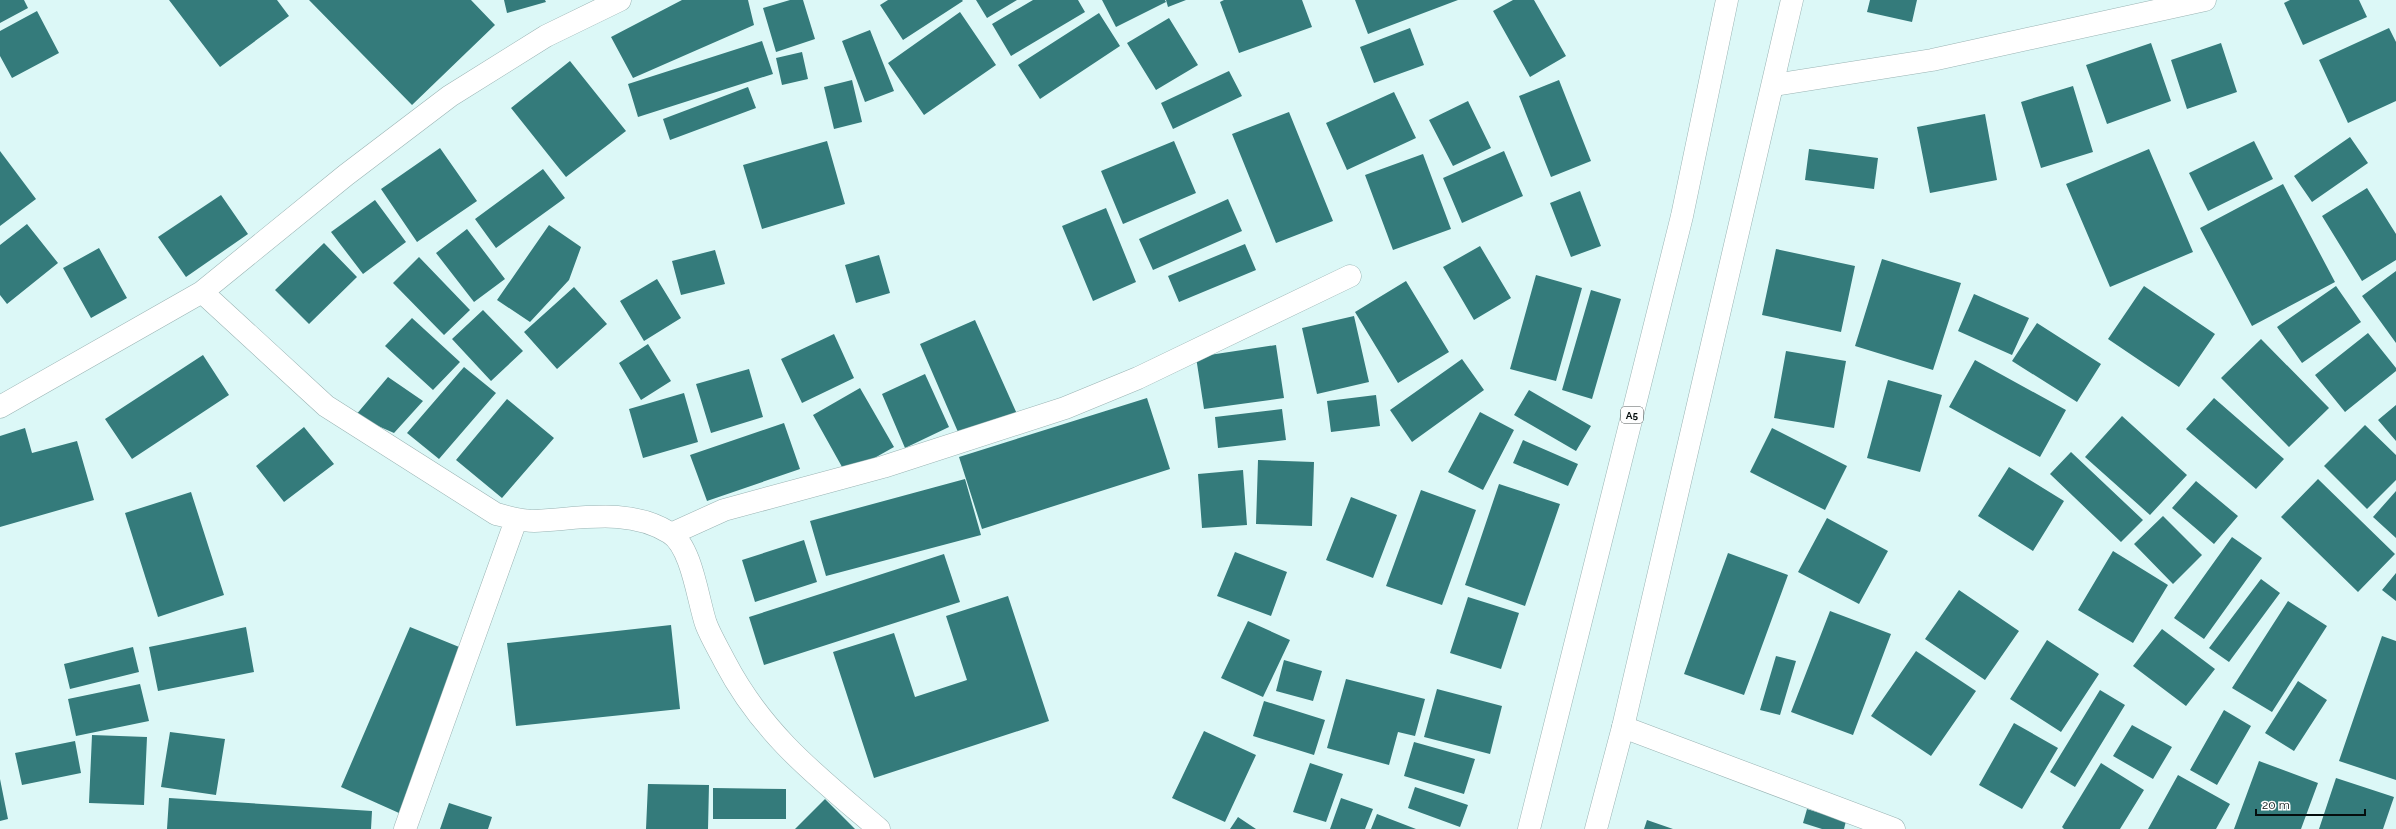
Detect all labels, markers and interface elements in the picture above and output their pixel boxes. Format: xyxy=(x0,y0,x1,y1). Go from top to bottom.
road number: A5 xyxy=(1621,407,1643,423)
scale bar xyxy=(2256,791,2365,817)
text: 20 m xyxy=(2262,798,2290,812)

